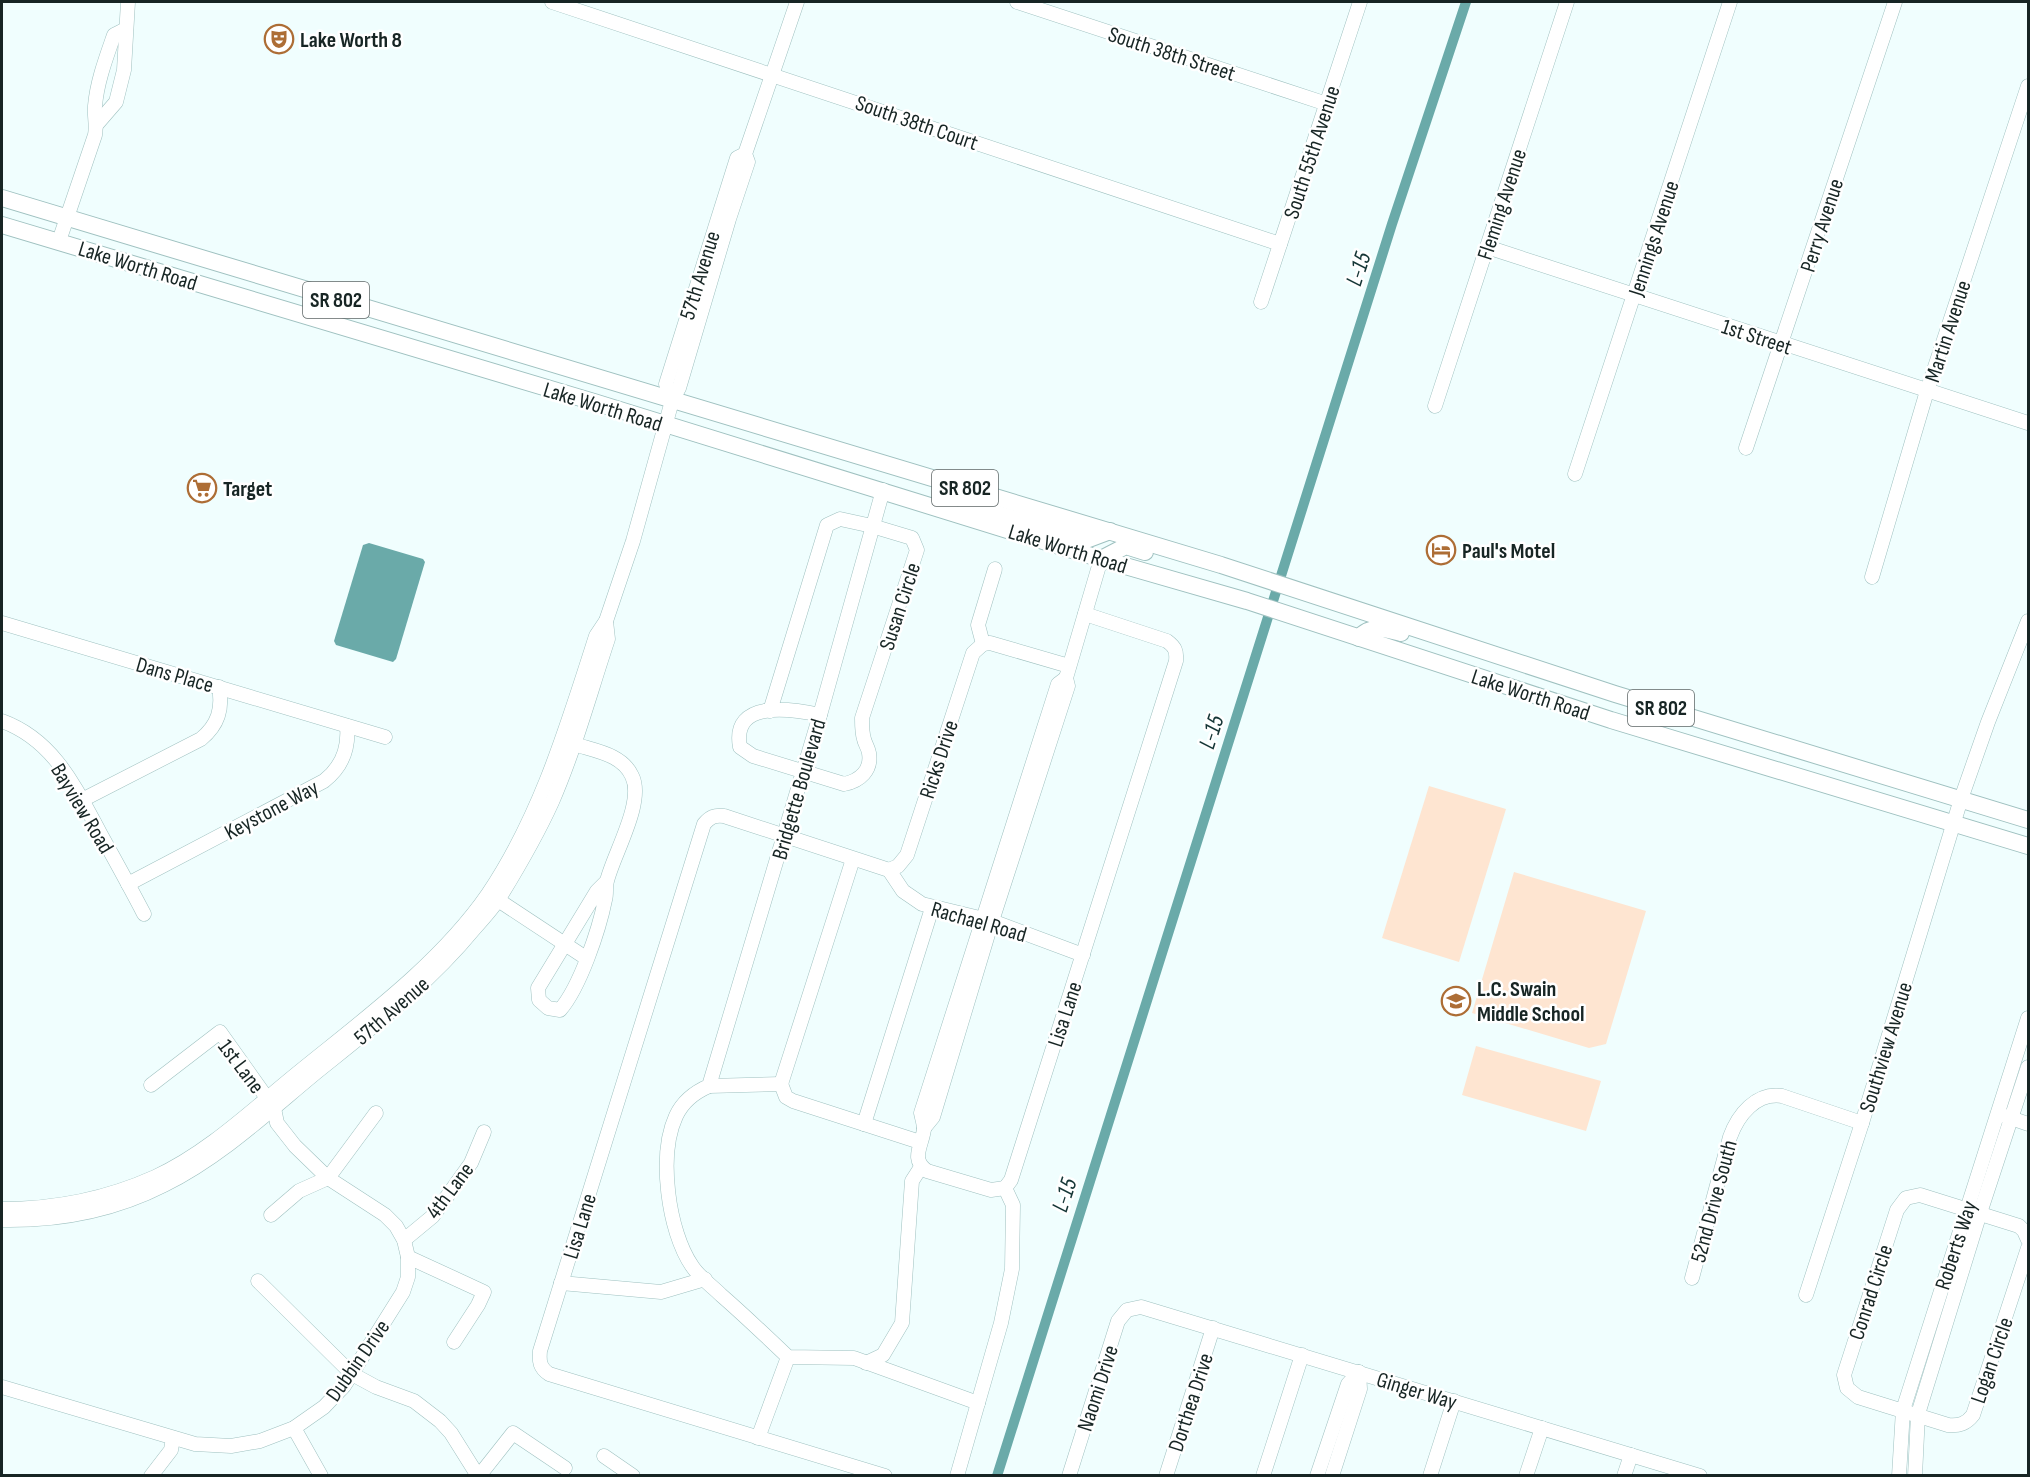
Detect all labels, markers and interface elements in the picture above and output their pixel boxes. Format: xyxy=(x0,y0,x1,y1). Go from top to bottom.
street label: South 38th Street xyxy=(1104,21,1239,88)
theatre icon: Lake Worth 8 xyxy=(263,23,295,55)
place label: Lake Worth 8 xyxy=(300,27,402,54)
street label: South 55th Avenue xyxy=(1278,82,1347,222)
street label: South 38th Court xyxy=(852,90,982,157)
street label: Fleming Avenue xyxy=(1472,146,1533,263)
street label: Perry Avenue xyxy=(1795,175,1850,276)
street label: Jennings Avenue xyxy=(1623,177,1686,300)
street label: 57th Avenue xyxy=(674,228,727,323)
street label: Lake Worth Road xyxy=(75,236,200,297)
water label: L-15 xyxy=(1339,248,1378,290)
street label: Martin Avenue xyxy=(1919,277,1978,386)
road number: SR 802 xyxy=(303,282,369,318)
street label: 1st Street xyxy=(1718,313,1795,362)
street label: Lake Worth Road xyxy=(540,377,665,438)
road number: SR 802 xyxy=(932,470,998,506)
supermarket icon: Target xyxy=(186,472,218,504)
place label: Target xyxy=(223,476,272,503)
street label: Lake Worth Road xyxy=(1005,519,1130,580)
hotel icon: Paul's Motel xyxy=(1425,534,1457,566)
place label: Paul's Motel xyxy=(1462,538,1555,565)
street label: Susan Circle xyxy=(874,559,927,654)
street label: Dans Place xyxy=(133,652,216,699)
street label: Lake Worth Road xyxy=(1468,664,1593,727)
road number: SR 802 xyxy=(1628,690,1694,726)
water label: L-15 xyxy=(1192,711,1231,753)
street label: Bridgette Boulevard xyxy=(766,716,832,863)
street label: Ricks Drive xyxy=(914,717,965,802)
street label: Bayview Road xyxy=(44,759,119,859)
street label: Keystone Way xyxy=(220,774,324,846)
street label: Rachael Road xyxy=(928,896,1029,949)
street label: 57th Avenue xyxy=(349,971,435,1051)
place label: L.C. Swain Middle School xyxy=(1477,976,1585,1028)
street label: Lisa Lane xyxy=(1042,978,1089,1050)
street label: Southview Avenue xyxy=(1854,979,1919,1116)
school or university icon: L.C. Swain Middle School xyxy=(1440,985,1472,1017)
street label: 1st Lane xyxy=(212,1035,270,1099)
street label: 52nd Drive South xyxy=(1685,1137,1744,1266)
street label: 4th Lane xyxy=(420,1157,480,1224)
water label: L-15 xyxy=(1045,1174,1084,1216)
street label: Lisa Lane xyxy=(558,1191,603,1262)
street label: Roberts Way xyxy=(1929,1197,1984,1293)
street label: Conrad Circle xyxy=(1843,1241,1899,1344)
street label: Logan Circle xyxy=(1965,1314,2020,1407)
street label: Dubbin Drive xyxy=(320,1315,396,1407)
street label: Naomi Drive xyxy=(1072,1342,1125,1435)
street label: Dorthea Drive xyxy=(1163,1350,1220,1455)
street label: Ginger Way xyxy=(1373,1366,1460,1417)

